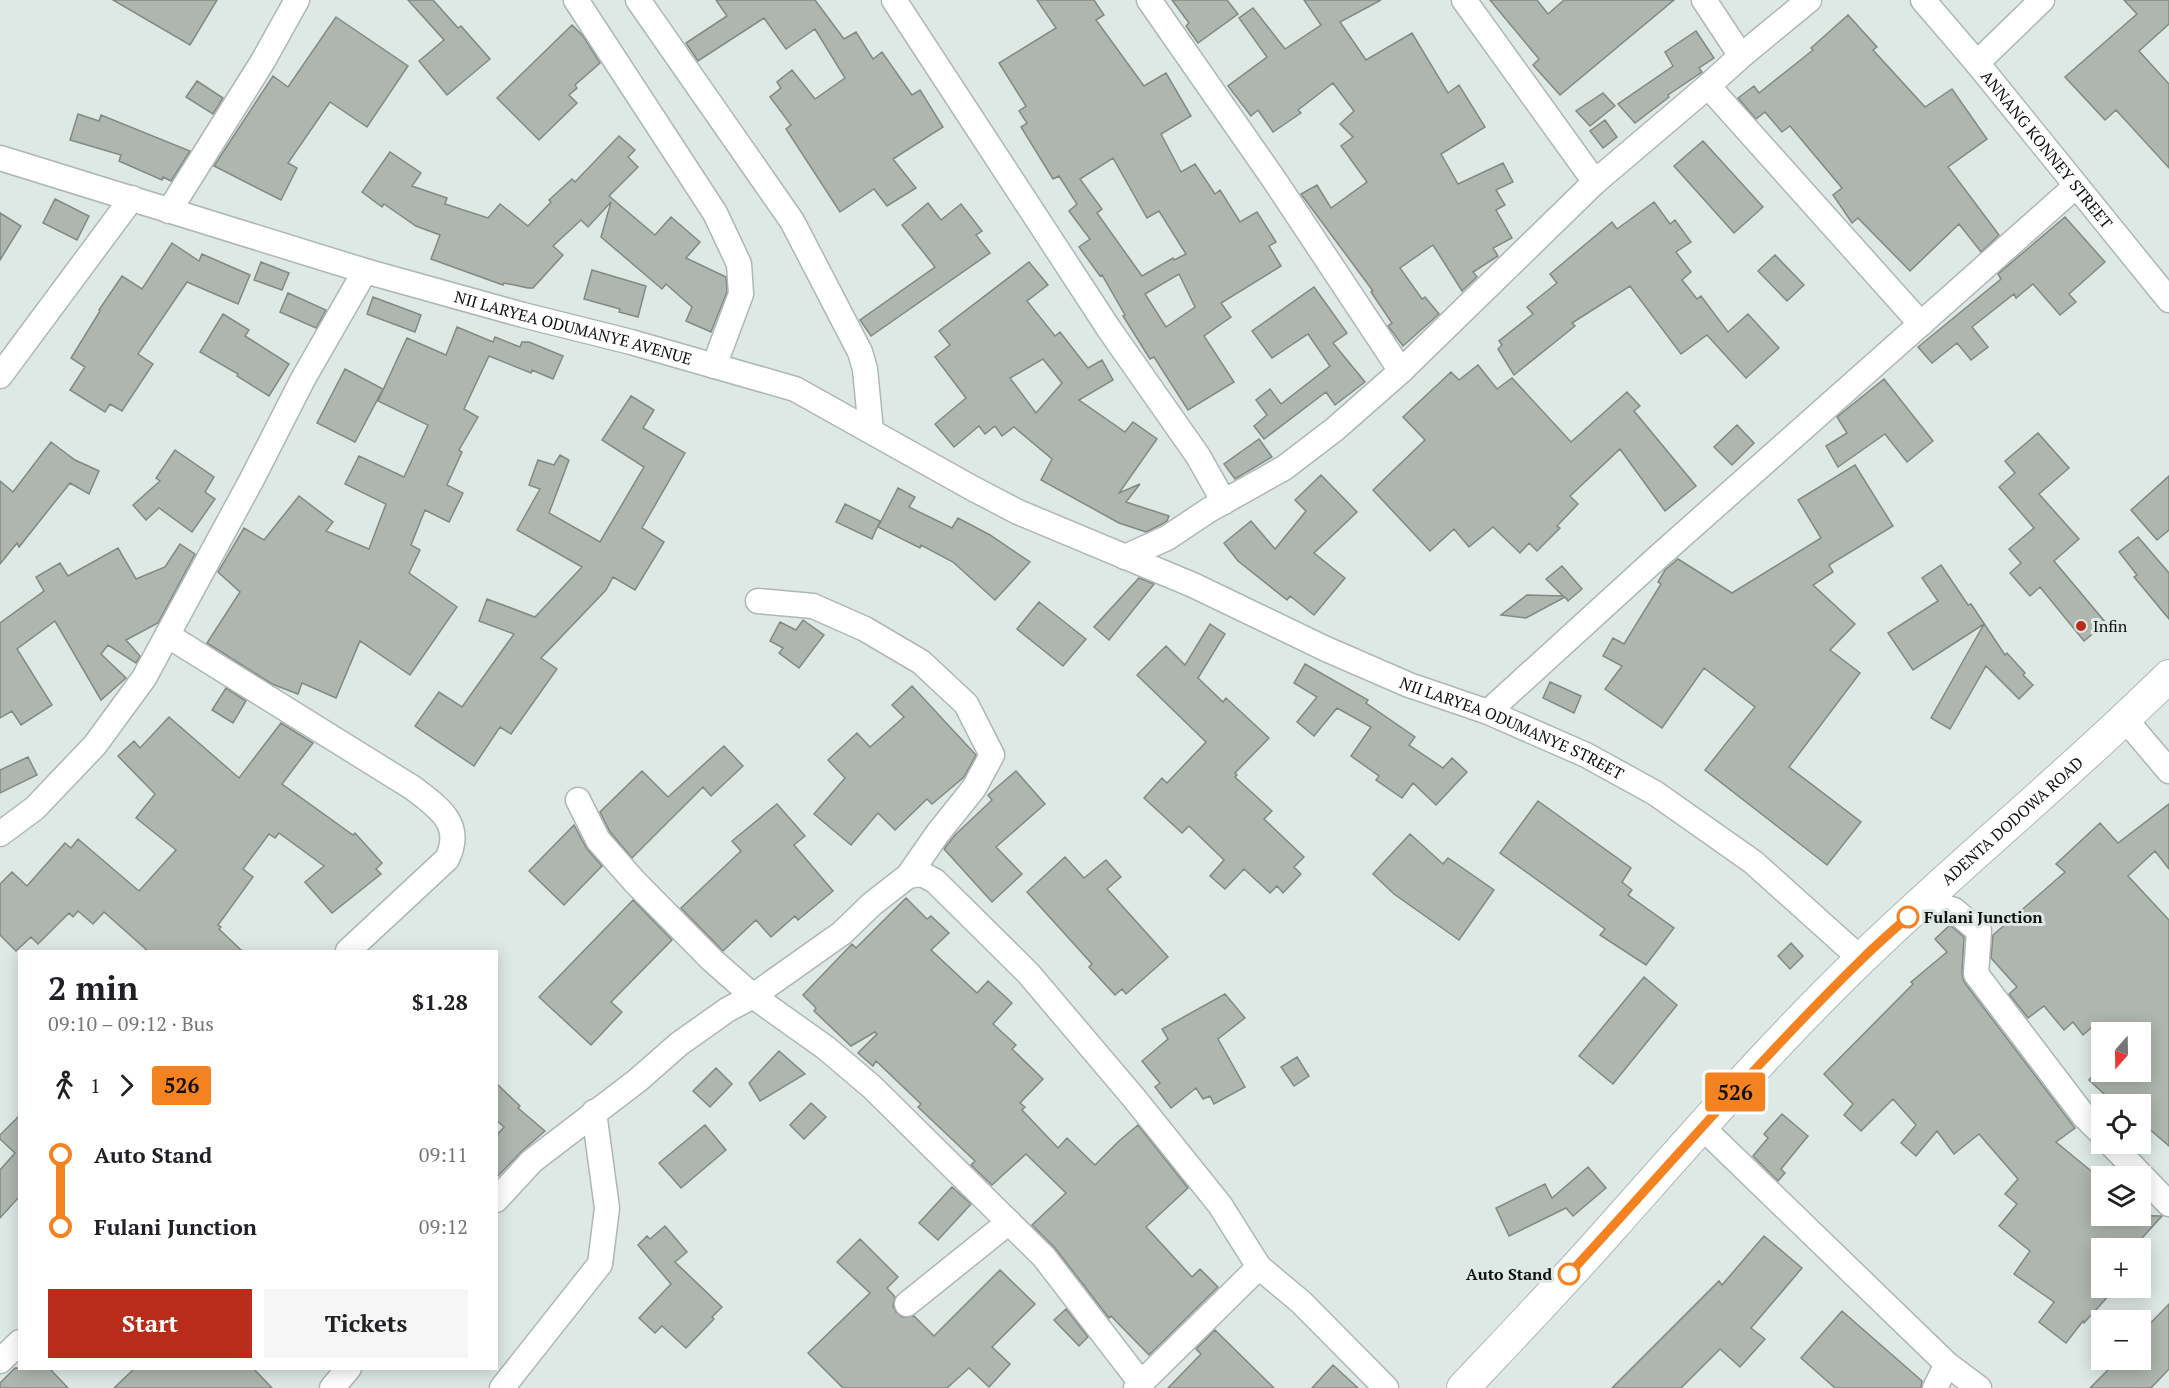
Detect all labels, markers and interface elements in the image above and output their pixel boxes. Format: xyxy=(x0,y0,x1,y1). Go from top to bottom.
street label: ANNANG KONNEY STREET xyxy=(1976,66,2118,233)
street label: NII LARYEA ODUMANYE AVENUE xyxy=(452,285,695,370)
place label: Infin xyxy=(2093,615,2128,637)
marker: Infin xyxy=(2074,619,2088,633)
street label: NII LARYEA ODUMANYE STREET xyxy=(1396,671,1628,785)
street label: ADENTA DODOWA ROAD xyxy=(1936,752,2088,890)
marker: Fulani Junction xyxy=(1897,906,1919,928)
place label: Fulani Junction xyxy=(1924,906,2043,928)
text: 2 min xyxy=(48,966,138,1009)
text: $1.28 xyxy=(412,987,468,1016)
text: 09:10 – 09:12 · Bus xyxy=(48,1010,214,1037)
north arrow xyxy=(2091,1022,2151,1082)
map controls xyxy=(2091,1022,2151,1370)
icon: walk xyxy=(48,1069,81,1102)
icon: forward xyxy=(110,1069,143,1102)
text: 526 xyxy=(164,1071,199,1099)
text: 1 xyxy=(90,1072,101,1099)
line badge: 526 xyxy=(1700,1072,1770,1112)
text: 526 xyxy=(1717,1078,1753,1106)
button: locate xyxy=(2091,1094,2151,1154)
text: Auto Stand xyxy=(94,1140,212,1169)
text: 09:11 xyxy=(419,1141,468,1168)
button: layers xyxy=(2091,1166,2151,1226)
text: Fulani Junction xyxy=(94,1212,257,1241)
text: 09:12 xyxy=(419,1213,468,1240)
button: + xyxy=(2091,1238,2151,1298)
place label: Auto Stand xyxy=(1466,1263,1552,1285)
marker: Auto Stand xyxy=(1558,1263,1580,1285)
button: Start xyxy=(48,1289,252,1358)
button: Tickets xyxy=(264,1289,468,1358)
button: − xyxy=(2091,1310,2151,1370)

